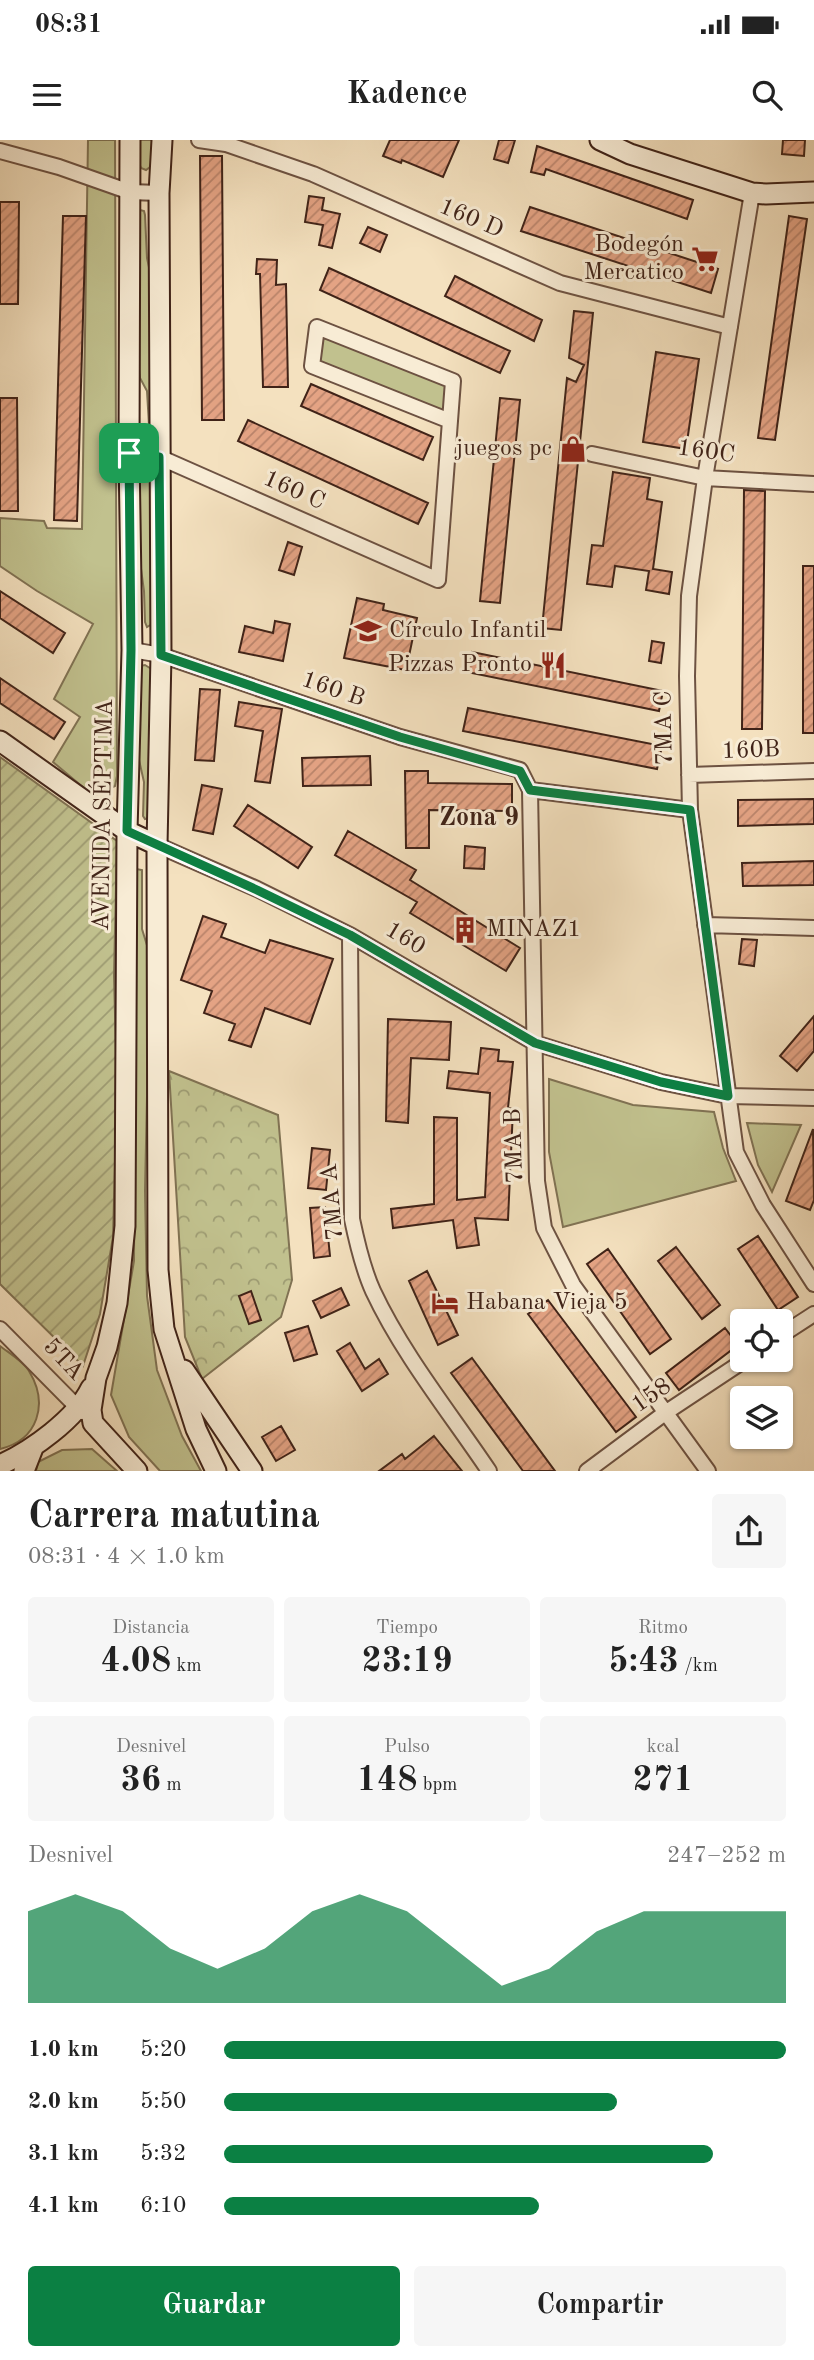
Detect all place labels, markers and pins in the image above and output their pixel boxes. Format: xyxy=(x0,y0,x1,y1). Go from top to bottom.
place label: Bodegón Mercatico xyxy=(583,233,684,285)
supermarket icon: Bodegón Mercatico xyxy=(690,244,720,274)
pin xyxy=(99,423,159,483)
shop icon: juegos pc xyxy=(558,434,588,464)
place label: juegos pc xyxy=(455,437,552,461)
school or university icon: Círculo Infantil xyxy=(353,616,383,646)
place label: Círculo Infantil xyxy=(389,619,546,643)
restaurant icon: Pizzas Pronto xyxy=(538,650,568,680)
place label: Pizzas Pronto xyxy=(388,653,532,677)
building icon: MINAZ1 xyxy=(450,915,480,945)
place label: MINAZ1 xyxy=(486,918,581,942)
hotel icon: Habana Vieja 5 xyxy=(430,1288,460,1318)
place label: Habana Vieja 5 xyxy=(466,1291,628,1315)

